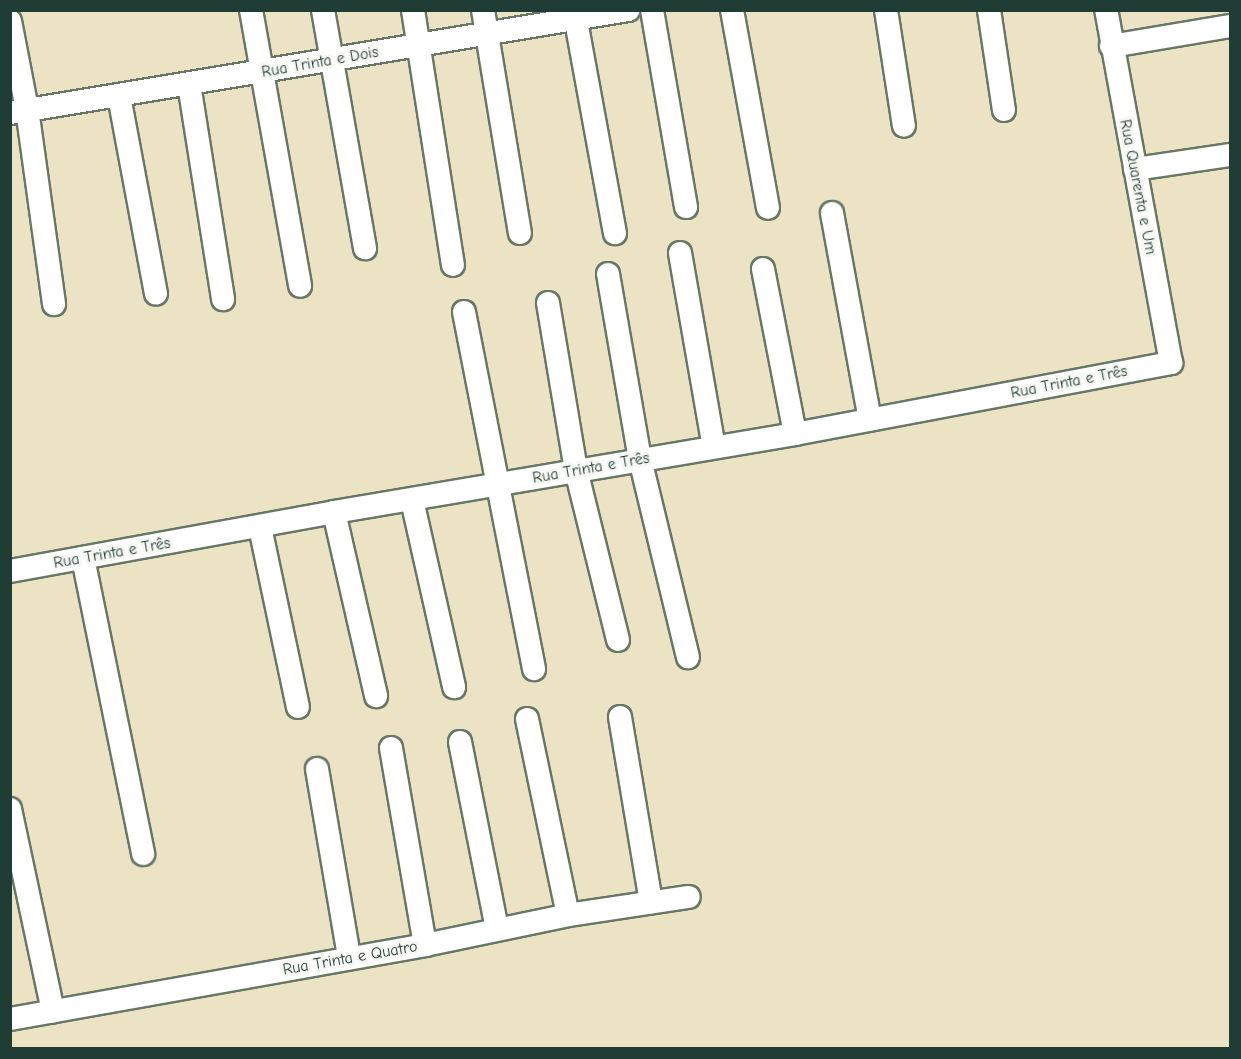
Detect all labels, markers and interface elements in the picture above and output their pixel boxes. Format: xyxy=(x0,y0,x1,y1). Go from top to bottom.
street label: Rua Trinta e Dois xyxy=(260,42,380,82)
street label: Rua Quarenta e Um xyxy=(1115,118,1161,256)
street label: Rua Trinta e Três xyxy=(1009,361,1129,403)
street label: Rua Trinta e Três xyxy=(531,448,651,488)
street label: Rua Trinta e Três xyxy=(52,533,172,573)
street label: Rua Trinta e Quatro xyxy=(281,937,419,979)

